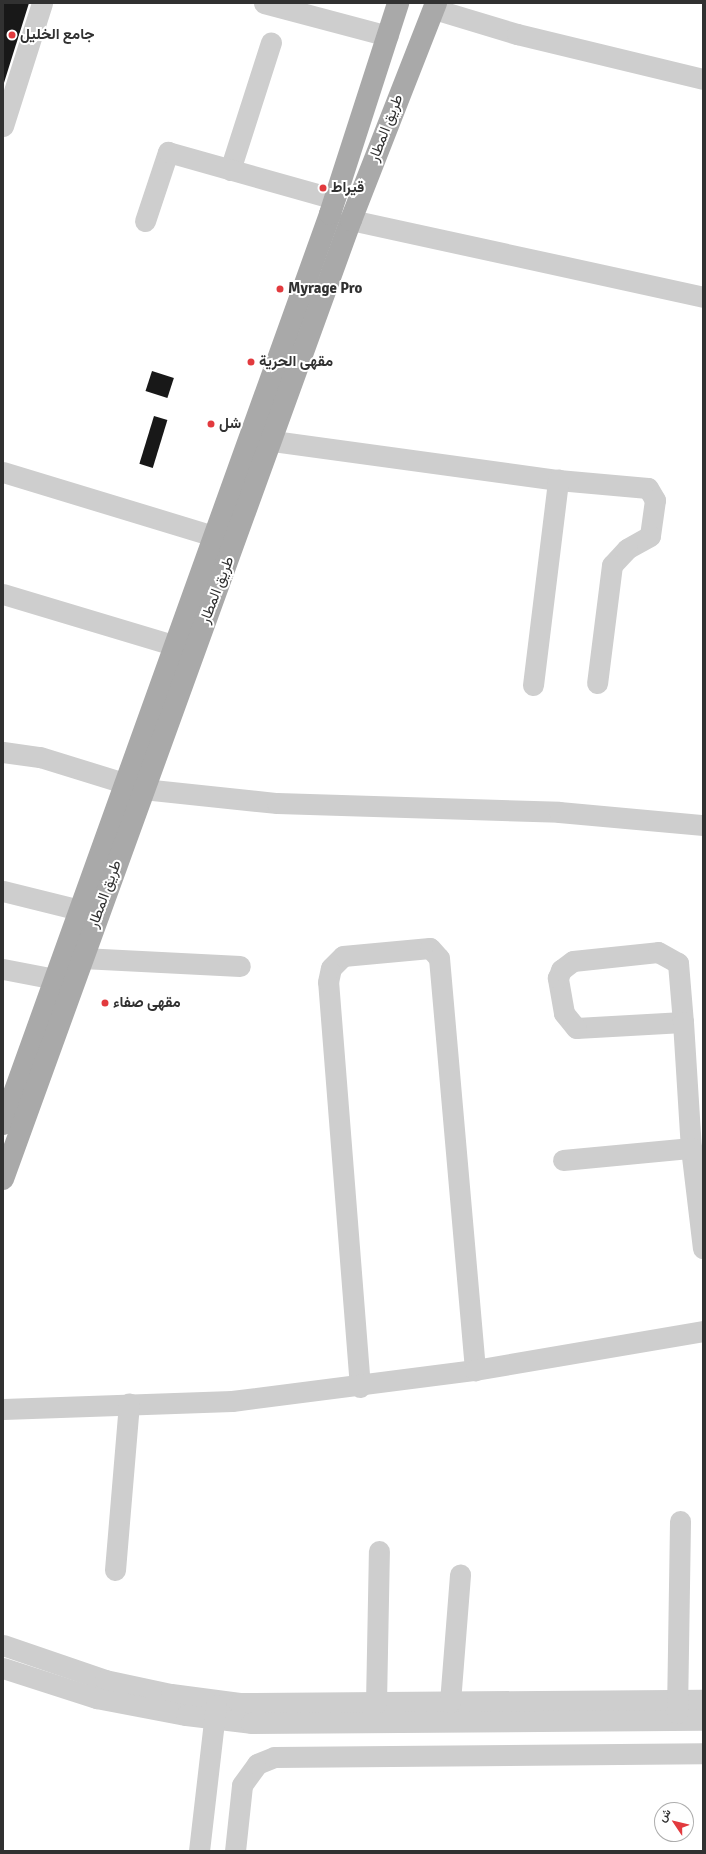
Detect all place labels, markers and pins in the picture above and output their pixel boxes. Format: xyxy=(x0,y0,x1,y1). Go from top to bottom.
place label: جامع الخليل xyxy=(20,26,94,44)
marker: جامع الخليل xyxy=(7,30,17,40)
place label: قيراط xyxy=(331,179,364,197)
marker: قيراط xyxy=(318,183,328,193)
place label: Myrage Pro xyxy=(288,280,362,298)
marker: Myrage Pro xyxy=(275,284,285,294)
place label: مقهى الحرية xyxy=(259,353,333,371)
marker: مقهى الحرية xyxy=(246,357,256,367)
place label: شل xyxy=(219,415,241,433)
marker: شل xyxy=(206,419,216,429)
place label: مقهى صفاء xyxy=(113,994,181,1012)
marker: مقهى صفاء xyxy=(100,998,110,1008)

